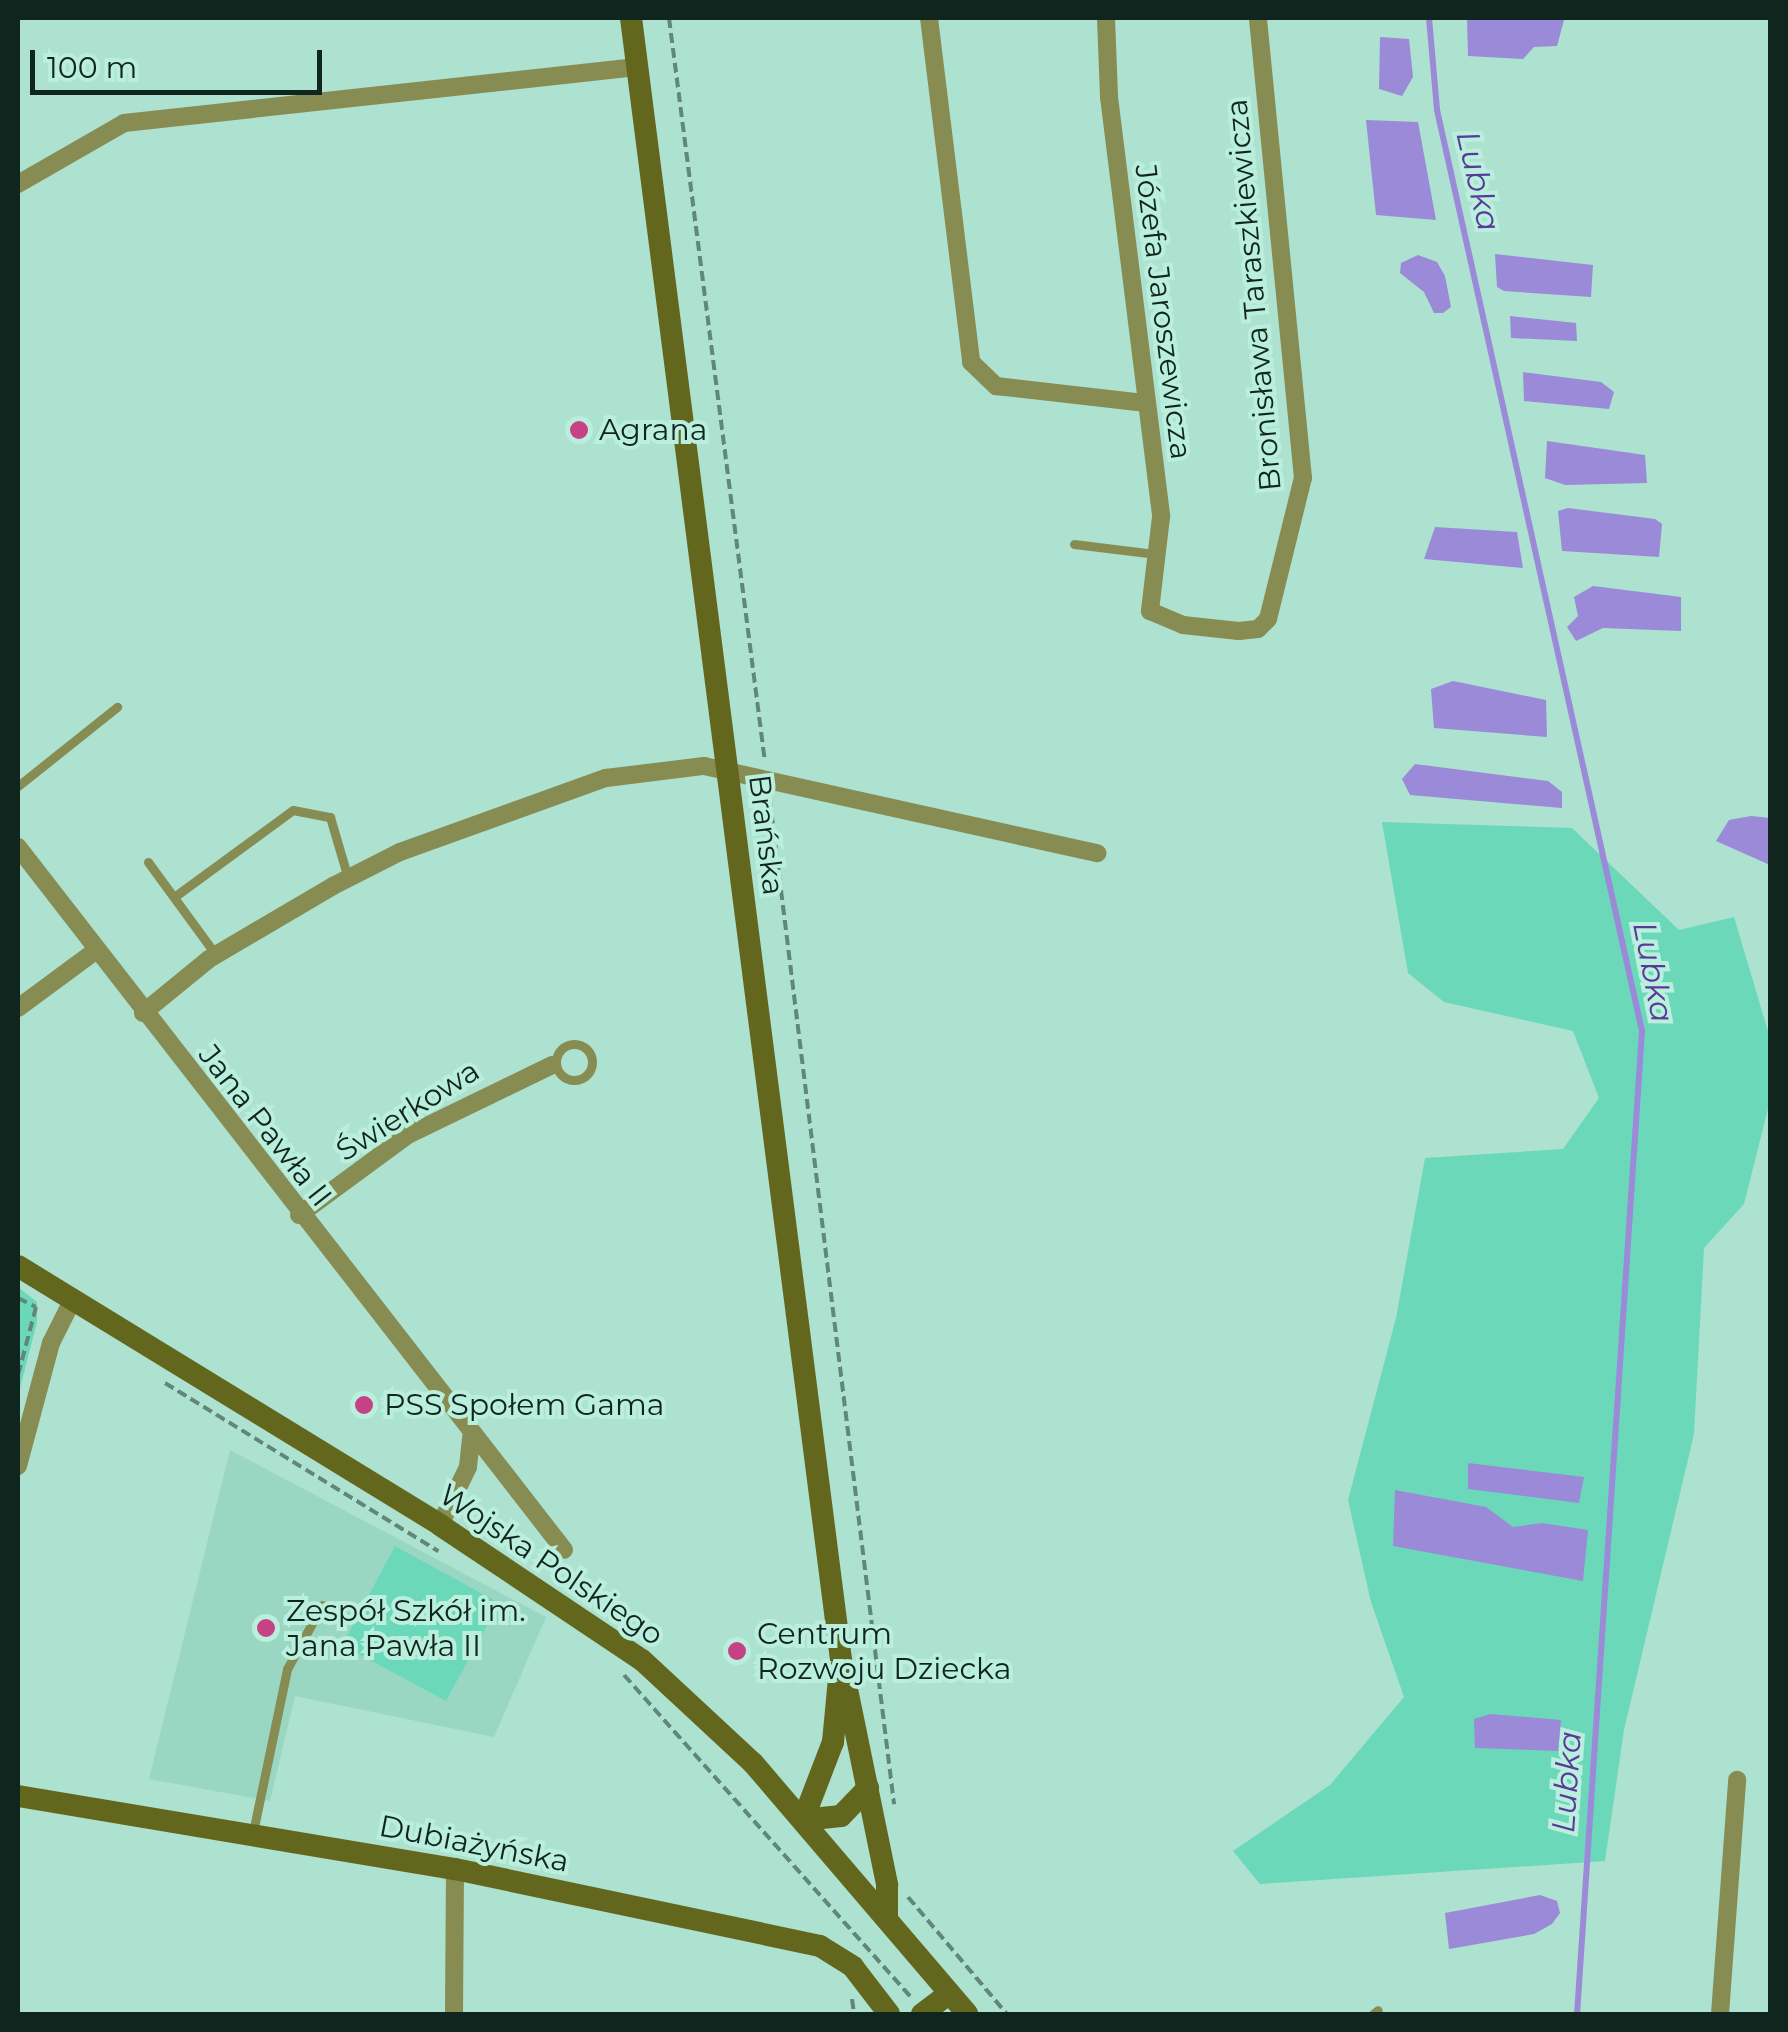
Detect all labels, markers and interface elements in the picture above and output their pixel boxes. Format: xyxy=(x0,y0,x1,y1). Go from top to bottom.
scale bar xyxy=(35,30,328,92)
text: 100 m xyxy=(47,49,137,86)
street label: Bronisława Taraszkiewicza xyxy=(1219,97,1289,493)
water label: Lubka xyxy=(1448,127,1508,235)
street label: Józefa Jaroszewicza xyxy=(1127,162,1199,462)
place label: Agrana xyxy=(599,412,707,448)
marker: Agrana xyxy=(568,419,590,441)
street label: Brańska xyxy=(741,773,791,897)
water label: Lubka xyxy=(1624,918,1682,1026)
street label: Jana Pawła II xyxy=(191,1038,339,1214)
street label: Świerkowa xyxy=(330,1053,486,1169)
place label: PSS Społem Gama xyxy=(384,1387,664,1423)
marker: PSS Społem Gama xyxy=(353,1394,375,1416)
street label: Wojska Polskiego xyxy=(432,1477,670,1653)
place label: Zespół Szkół im. Jana Pawła II xyxy=(286,1593,526,1664)
place label: Centrum Rozwoju Dziecka xyxy=(757,1616,1011,1686)
marker: Zespół Szkół im. Jana Pawła II xyxy=(255,1617,277,1639)
marker: Centrum Rozwoju Dziecka xyxy=(726,1640,748,1662)
water label: Lubka xyxy=(1544,1730,1590,1834)
street label: Dubiażyńska xyxy=(376,1808,572,1880)

